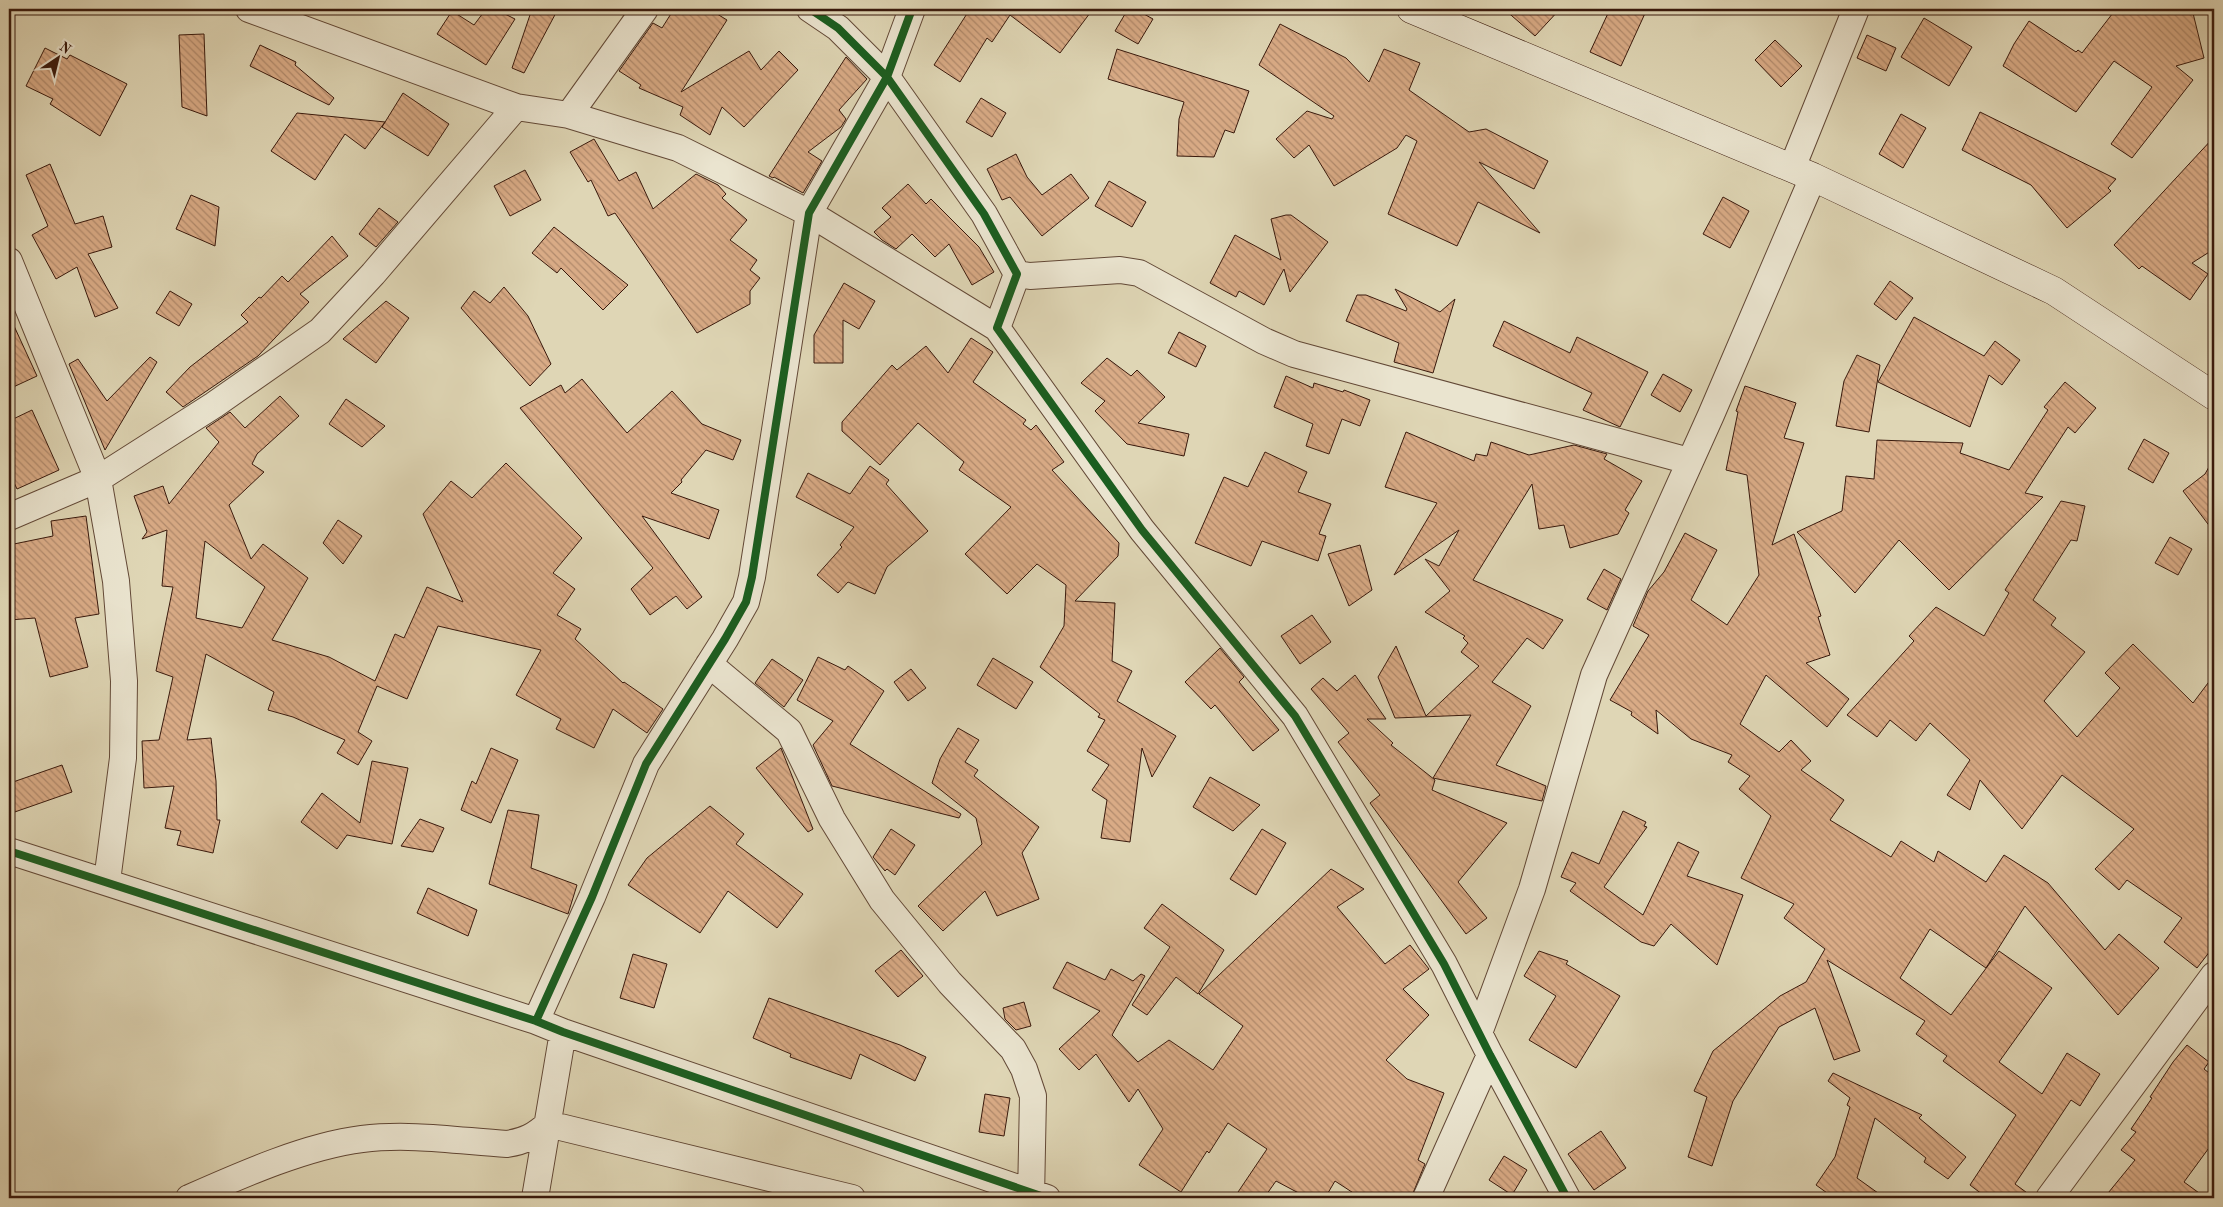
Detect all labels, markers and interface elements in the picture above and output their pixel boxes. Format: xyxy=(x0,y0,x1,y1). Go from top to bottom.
north arrow xyxy=(32,32,82,82)
text: N xyxy=(56,39,74,57)

